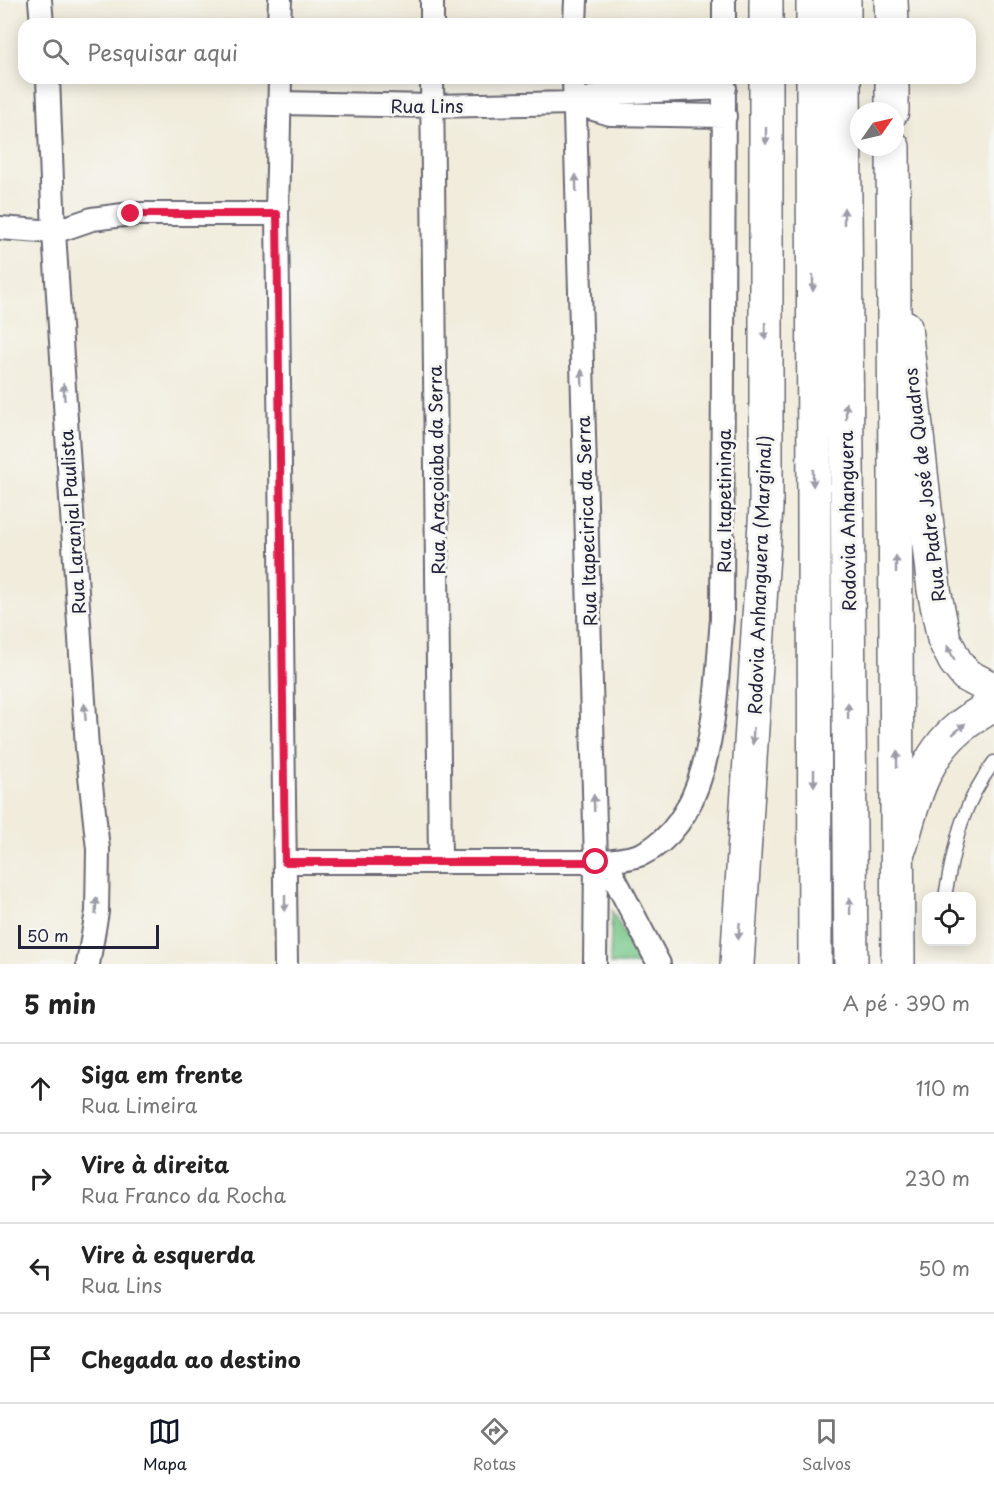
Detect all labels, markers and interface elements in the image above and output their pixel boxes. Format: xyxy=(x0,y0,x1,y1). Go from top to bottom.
search box xyxy=(18,18,976,84)
icon: search xyxy=(39,35,72,68)
text: Pesquisar aqui xyxy=(87,35,238,68)
street label: Rua Lins xyxy=(390,92,464,119)
north arrow xyxy=(850,102,904,156)
one-way arrow xyxy=(761,127,771,146)
one-way arrow xyxy=(572,173,581,192)
route end xyxy=(117,200,143,226)
one-way arrow xyxy=(839,206,849,225)
one-way arrow xyxy=(808,274,818,293)
one-way arrow xyxy=(760,322,770,341)
street label: Rua Araçoiaba da Serra xyxy=(421,365,451,575)
street label: Rua Padre José de Quadros xyxy=(896,366,952,604)
one-way arrow xyxy=(577,368,587,387)
one-way arrow xyxy=(59,382,69,401)
one-way arrow xyxy=(841,401,850,420)
street label: Rua Itapecirica da Serra xyxy=(569,415,603,627)
street label: Rua Laranjal Paulista xyxy=(52,428,92,615)
street label: Rua Itapetininga xyxy=(710,428,737,573)
street label: Rodovia Anhanguera xyxy=(832,430,862,612)
street label: Rodovia Anhanguera (Marginal) xyxy=(741,435,777,715)
one-way arrow xyxy=(808,469,818,488)
one-way arrow xyxy=(891,554,900,573)
one-way arrow xyxy=(947,644,957,662)
one-way arrow xyxy=(844,701,853,720)
one-way arrow xyxy=(80,702,89,721)
one-way arrow xyxy=(951,723,966,736)
one-way arrow xyxy=(748,727,757,746)
one-way arrow xyxy=(892,749,902,768)
one-way arrow xyxy=(810,769,819,788)
one-way arrow xyxy=(590,794,599,813)
route start xyxy=(582,848,608,874)
map controls xyxy=(922,892,976,946)
button: locate xyxy=(922,892,976,946)
one-way arrow xyxy=(280,893,290,912)
one-way arrow xyxy=(846,896,855,915)
one-way arrow xyxy=(92,897,101,916)
one-way arrow xyxy=(734,921,744,940)
scale bar xyxy=(18,922,159,950)
text: 50 m xyxy=(27,923,68,947)
text: 5 min xyxy=(24,984,96,1023)
text: A pé · 390 m xyxy=(843,988,970,1018)
text: Siga em frente xyxy=(81,1057,243,1090)
icon: ahead xyxy=(24,1072,57,1105)
text: 110 m xyxy=(916,1073,970,1103)
text: Rua Limeira xyxy=(81,1090,197,1120)
text: Vire à direita xyxy=(81,1147,229,1180)
icon: right xyxy=(24,1162,57,1195)
text: 230 m xyxy=(905,1163,970,1193)
text: Rua Franco da Rocha xyxy=(81,1180,286,1210)
text: Vire à esquerda xyxy=(81,1237,255,1270)
icon: left xyxy=(24,1252,57,1285)
text: 50 m xyxy=(918,1253,970,1283)
text: Rua Lins xyxy=(81,1270,162,1300)
icon: arrive xyxy=(24,1342,57,1375)
text: Chegada ao destino xyxy=(81,1342,301,1375)
tab: Mapa xyxy=(143,1415,187,1475)
tab: Rotas xyxy=(473,1415,516,1475)
tab: Salvos xyxy=(802,1415,851,1475)

